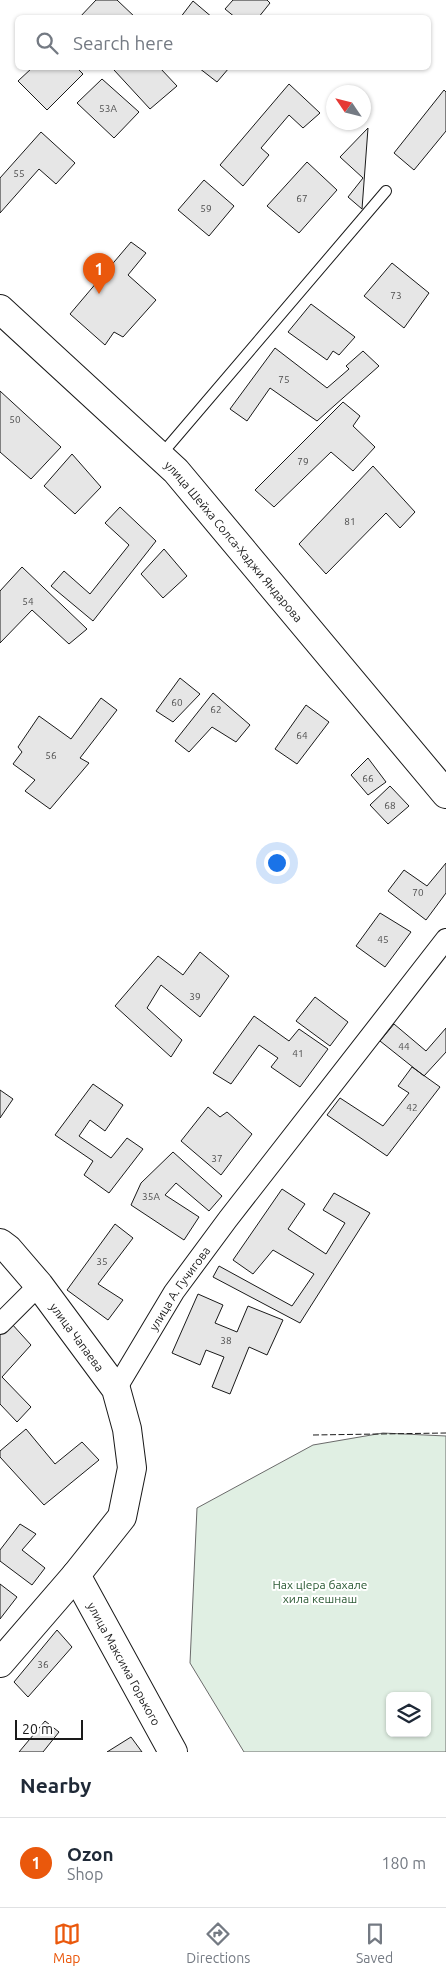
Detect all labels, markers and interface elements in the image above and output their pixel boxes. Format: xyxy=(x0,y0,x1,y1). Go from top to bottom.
search box xyxy=(15,15,431,70)
icon: search xyxy=(33,29,61,57)
text: Search here xyxy=(73,32,173,54)
north arrow xyxy=(326,85,371,130)
house number: 53А xyxy=(99,103,117,114)
house number: 55 xyxy=(13,168,25,179)
house number: 67 xyxy=(296,193,308,204)
house number: 59 xyxy=(200,203,212,214)
pin: 1 xyxy=(83,253,115,294)
house number: 73 xyxy=(390,290,402,301)
house number: 75 xyxy=(278,374,290,385)
house number: 50 xyxy=(9,414,21,425)
house number: 79 xyxy=(297,456,309,467)
street label: улица Шейха Солса-Хаджи Яндарова xyxy=(162,458,305,624)
house number: 81 xyxy=(344,516,356,527)
house number: 54 xyxy=(22,596,34,607)
house number: 60 xyxy=(171,697,183,708)
house number: 62 xyxy=(210,704,222,715)
house number: 64 xyxy=(296,730,308,741)
house number: 56 xyxy=(45,750,57,761)
house number: 66 xyxy=(362,773,374,784)
house number: 68 xyxy=(384,800,396,811)
your location xyxy=(264,850,290,876)
house number: 70 xyxy=(412,887,424,898)
house number: 45 xyxy=(377,934,389,945)
house number: 39 xyxy=(189,991,201,1002)
house number: 44 xyxy=(398,1041,410,1052)
house number: 41 xyxy=(292,1048,304,1059)
house number: 42 xyxy=(406,1102,418,1113)
house number: 37 xyxy=(211,1153,223,1164)
house number: 35А xyxy=(142,1191,160,1202)
street label: улица А. Гучигова xyxy=(146,1244,212,1333)
house number: 35 xyxy=(96,1256,108,1267)
street label: улица Чапаева xyxy=(48,1300,107,1374)
house number: 38 xyxy=(220,1335,232,1346)
park label: Нах цIера бахале хила кешнаш xyxy=(272,1578,368,1605)
street label: улица Максима Горького xyxy=(86,1600,164,1727)
house number: 36 xyxy=(37,1659,49,1670)
map controls xyxy=(386,1692,431,1737)
button: layers xyxy=(386,1692,431,1737)
scale bar xyxy=(15,1717,82,1740)
text: 20 m xyxy=(22,1721,53,1737)
text: Nearby xyxy=(20,1773,91,1797)
text: Ozon xyxy=(67,1843,114,1865)
text: 1 xyxy=(31,1854,41,1872)
text: 180 m xyxy=(381,1854,426,1872)
text: Shop xyxy=(67,1865,103,1883)
tab: Map xyxy=(53,1920,81,1966)
tab: Directions xyxy=(186,1920,250,1966)
tab: Saved xyxy=(356,1920,393,1966)

